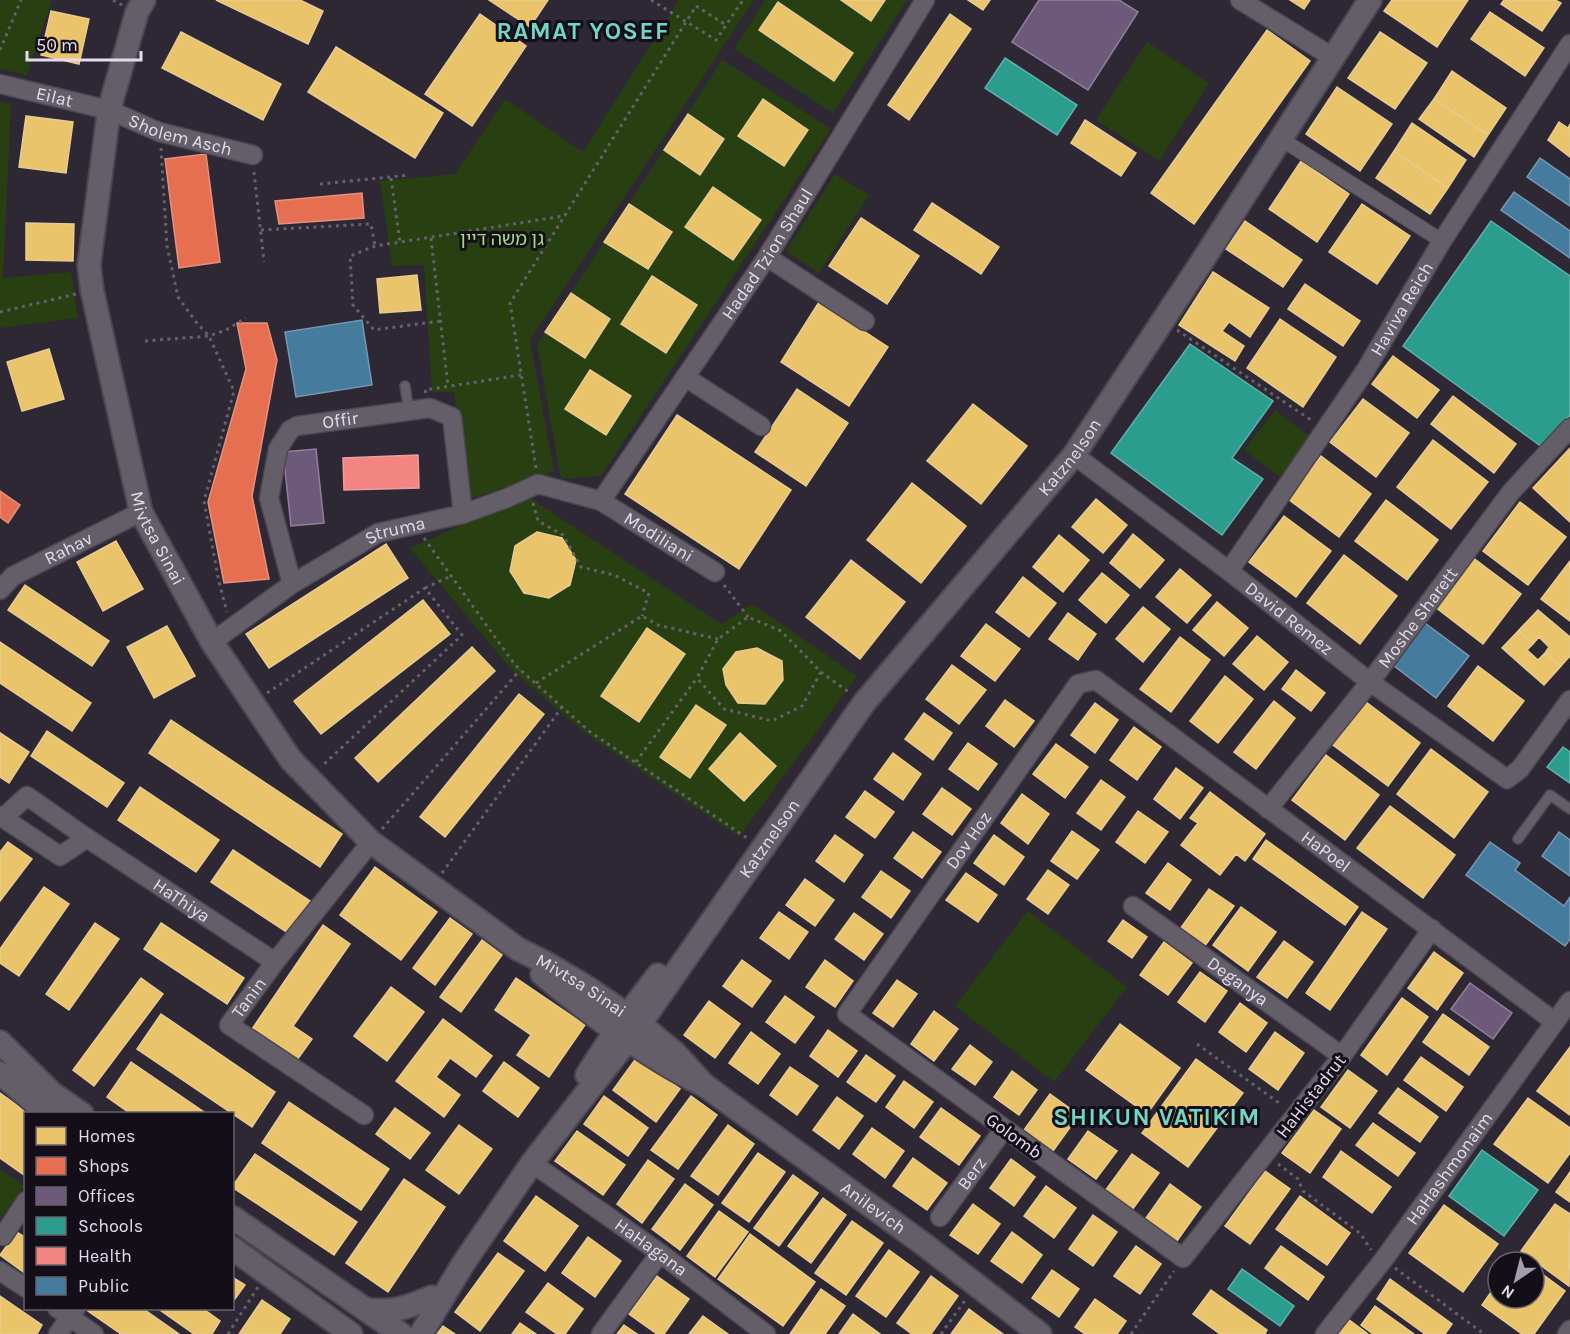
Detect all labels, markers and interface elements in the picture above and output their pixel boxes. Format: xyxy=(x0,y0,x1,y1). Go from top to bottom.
district label: RAMAT YOSEF xyxy=(496,17,670,45)
scale bar xyxy=(27,24,141,62)
text: 50 m xyxy=(36,34,78,56)
street label: Eilat xyxy=(34,82,75,112)
street label: Sholem Asch xyxy=(125,109,234,160)
street label: Hadad Tzion Shaul xyxy=(717,184,818,324)
park label: גן משה דיין xyxy=(460,228,544,250)
street label: Haviva Reich xyxy=(1365,258,1438,360)
street label: Offir xyxy=(321,407,360,433)
street label: Katznelson xyxy=(1033,414,1106,500)
street label: Mivtsa Sinai xyxy=(126,489,190,589)
street label: Modiliani xyxy=(620,507,698,567)
street label: Struma xyxy=(361,512,427,549)
street label: Rahav xyxy=(41,527,96,570)
street label: Moshe Sharett xyxy=(1373,563,1462,672)
street label: David Remez xyxy=(1241,577,1338,660)
street label: Katznelson xyxy=(734,795,805,882)
street label: Dov Hoz xyxy=(941,807,996,873)
street label: HaPoel xyxy=(1297,826,1355,877)
street label: HaThiya xyxy=(149,874,214,927)
street label: Mivtsa Sinai xyxy=(532,949,630,1022)
street label: Deganya xyxy=(1203,952,1273,1011)
street label: Tanin xyxy=(227,973,271,1022)
street label: HaHistadrut xyxy=(1271,1050,1351,1142)
district label: SHIKUN VATIKIM xyxy=(1053,1103,1261,1131)
street label: Golomb xyxy=(982,1108,1046,1164)
street label: HaHashmonaim xyxy=(1401,1108,1497,1229)
legend xyxy=(24,1112,234,1310)
text: Homes xyxy=(78,1125,135,1147)
street label: Berz xyxy=(952,1153,991,1194)
text: Shops xyxy=(78,1155,130,1177)
street label: Anilevich xyxy=(836,1177,910,1239)
text: Offices xyxy=(78,1185,135,1207)
street label: HaHagana xyxy=(610,1214,692,1281)
text: Schools xyxy=(78,1215,143,1237)
text: Health xyxy=(78,1245,132,1267)
north arrow xyxy=(1486,1250,1546,1310)
text: Public xyxy=(78,1275,129,1297)
text: N xyxy=(1498,1281,1518,1303)

